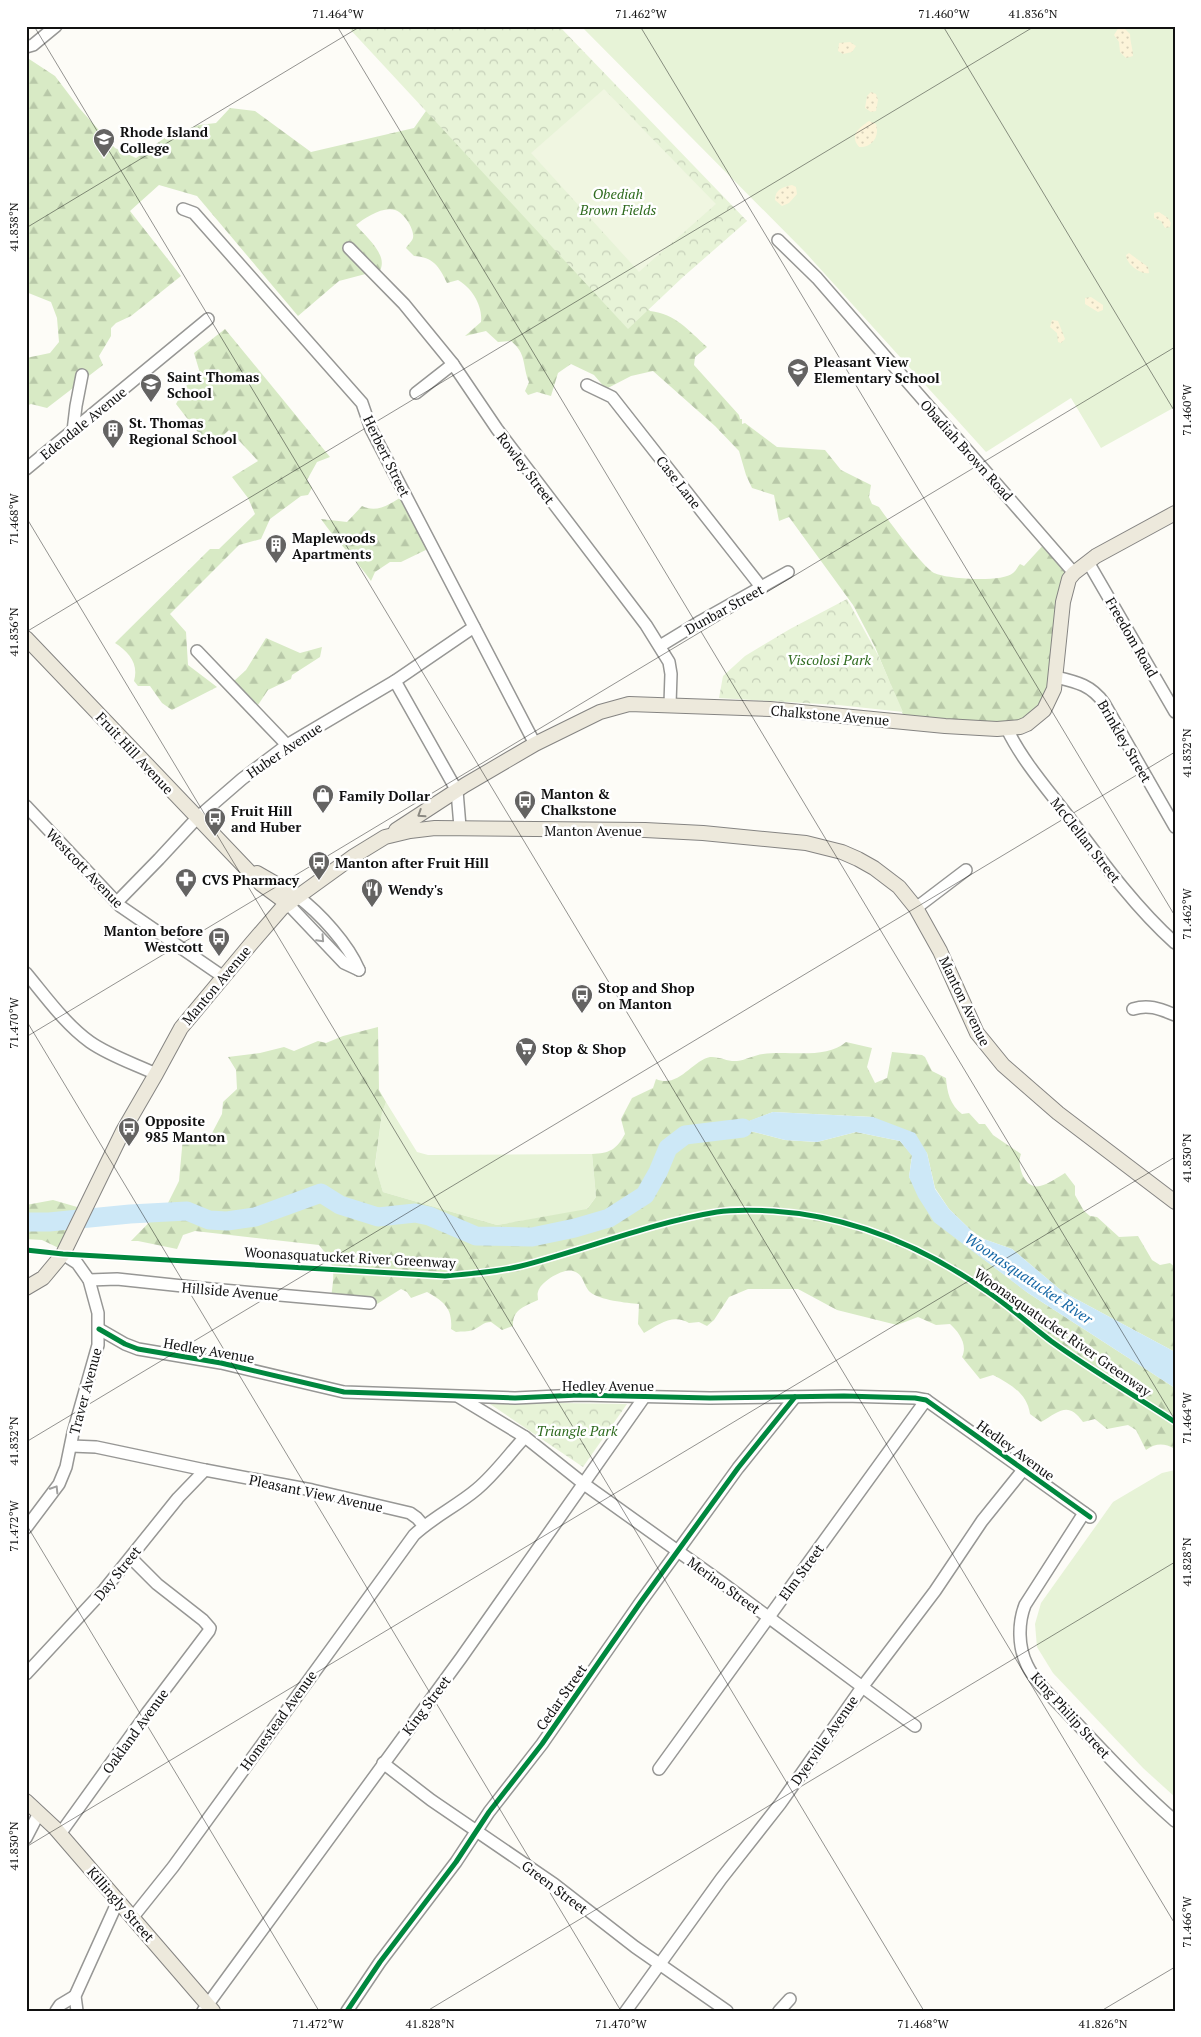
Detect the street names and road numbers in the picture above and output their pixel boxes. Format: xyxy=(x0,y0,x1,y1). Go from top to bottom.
street label: Edendale Avenue xyxy=(36,382,130,464)
street label: Obadiah Brown Road xyxy=(916,395,1018,505)
street label: Herbert Street xyxy=(359,412,415,501)
street label: Rowley Street xyxy=(493,428,560,508)
street label: Case Lane xyxy=(652,451,706,513)
street label: Dunbar Street xyxy=(681,579,767,638)
street label: Freedom Road xyxy=(1101,594,1163,681)
street label: Brinkley Street xyxy=(1094,696,1157,787)
street label: Chalkstone Avenue xyxy=(770,700,890,730)
street label: Fruit Hill Avenue xyxy=(92,708,178,798)
street label: Huber Avenue xyxy=(243,718,325,782)
street label: McClellan Street xyxy=(1047,793,1126,887)
street label: Manton Avenue xyxy=(544,821,642,840)
street label: Westcott Avenue xyxy=(42,824,128,912)
street label: Manton Avenue xyxy=(177,941,255,1029)
street label: Manton Avenue xyxy=(935,953,995,1049)
street label: Woonasquatucket River Greenway xyxy=(244,1242,457,1272)
street label: Woonasquatucket River Greenway xyxy=(971,1263,1156,1401)
street label: Hillside Avenue xyxy=(181,1277,279,1305)
street label: Hedley Avenue xyxy=(162,1333,256,1367)
street label: Traver Avenue xyxy=(64,1346,106,1436)
street label: Hedley Avenue xyxy=(562,1376,654,1395)
street label: Hedley Avenue xyxy=(973,1415,1059,1485)
street label: Pleasant View Avenue xyxy=(247,1470,385,1516)
street label: Elm Street xyxy=(774,1539,828,1604)
street label: Day Street xyxy=(89,1541,145,1604)
street label: Merino Street xyxy=(684,1552,765,1618)
street label: Cedar Street xyxy=(531,1659,591,1734)
street label: Homestead Avenue xyxy=(235,1666,321,1774)
street label: King Philip Street xyxy=(1027,1668,1115,1763)
street label: King Street xyxy=(397,1671,455,1739)
street label: Oakland Avenue xyxy=(98,1685,172,1777)
street label: Dyerville Avenue xyxy=(786,1691,862,1789)
street label: Green Street xyxy=(518,1856,593,1919)
street label: Killingly Street xyxy=(83,1862,159,1946)

